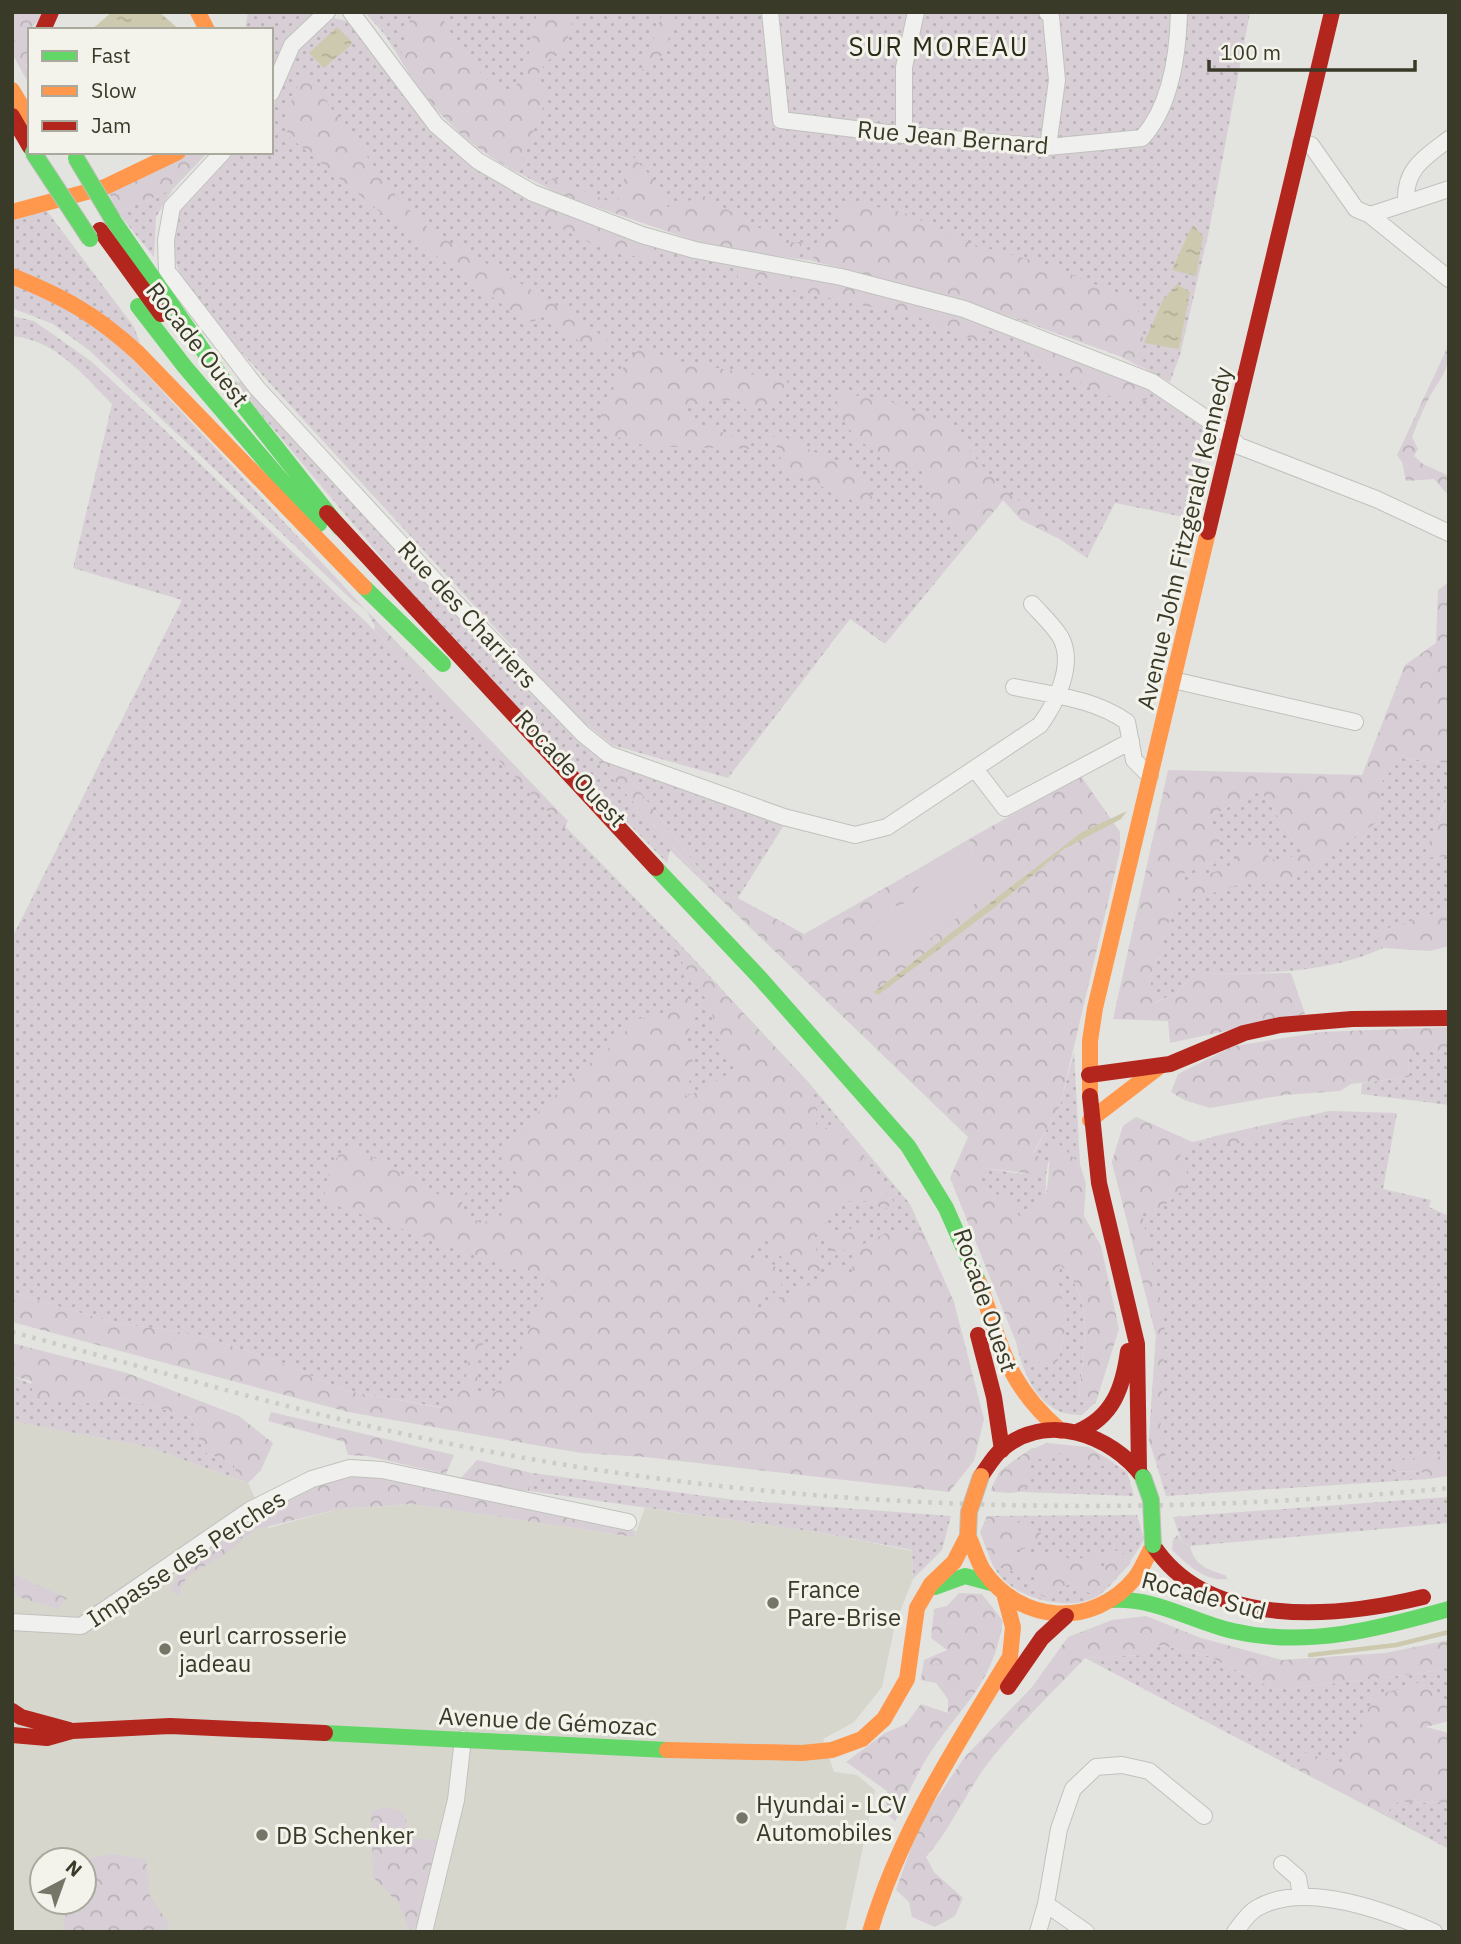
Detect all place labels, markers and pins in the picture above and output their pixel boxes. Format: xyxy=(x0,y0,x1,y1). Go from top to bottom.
place label: France Pare-Brise xyxy=(787,1573,901,1633)
marker: France Pare-Brise xyxy=(765,1595,781,1611)
place label: eurl carrosserie jadeau xyxy=(179,1619,347,1679)
marker: eurl carrosserie jadeau xyxy=(157,1641,173,1657)
place label: Hyundai - LCV Automobiles xyxy=(756,1788,907,1848)
marker: Hyundai - LCV Automobiles xyxy=(734,1810,750,1826)
place label: DB Schenker xyxy=(276,1819,414,1851)
marker: DB Schenker xyxy=(254,1827,270,1843)

